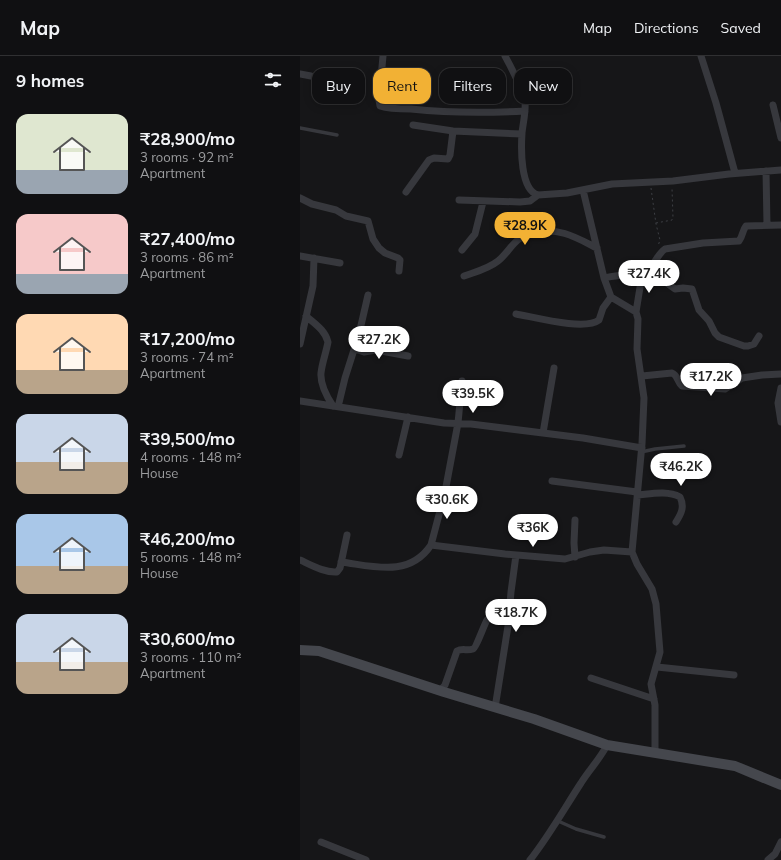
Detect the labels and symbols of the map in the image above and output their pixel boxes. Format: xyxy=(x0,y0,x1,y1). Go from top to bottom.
pin: ₹28.9K xyxy=(492,212,558,246)
pin: ₹27.4K xyxy=(616,260,682,294)
pin: ₹27.2K xyxy=(346,326,412,360)
pin: ₹17.2K xyxy=(678,363,744,397)
pin: ₹39.5K xyxy=(440,380,506,414)
pin: ₹46.2K xyxy=(648,453,714,487)
pin: ₹30.6K xyxy=(414,486,480,520)
pin: ₹36K xyxy=(509,514,557,548)
pin: ₹18.7K xyxy=(483,599,549,633)

